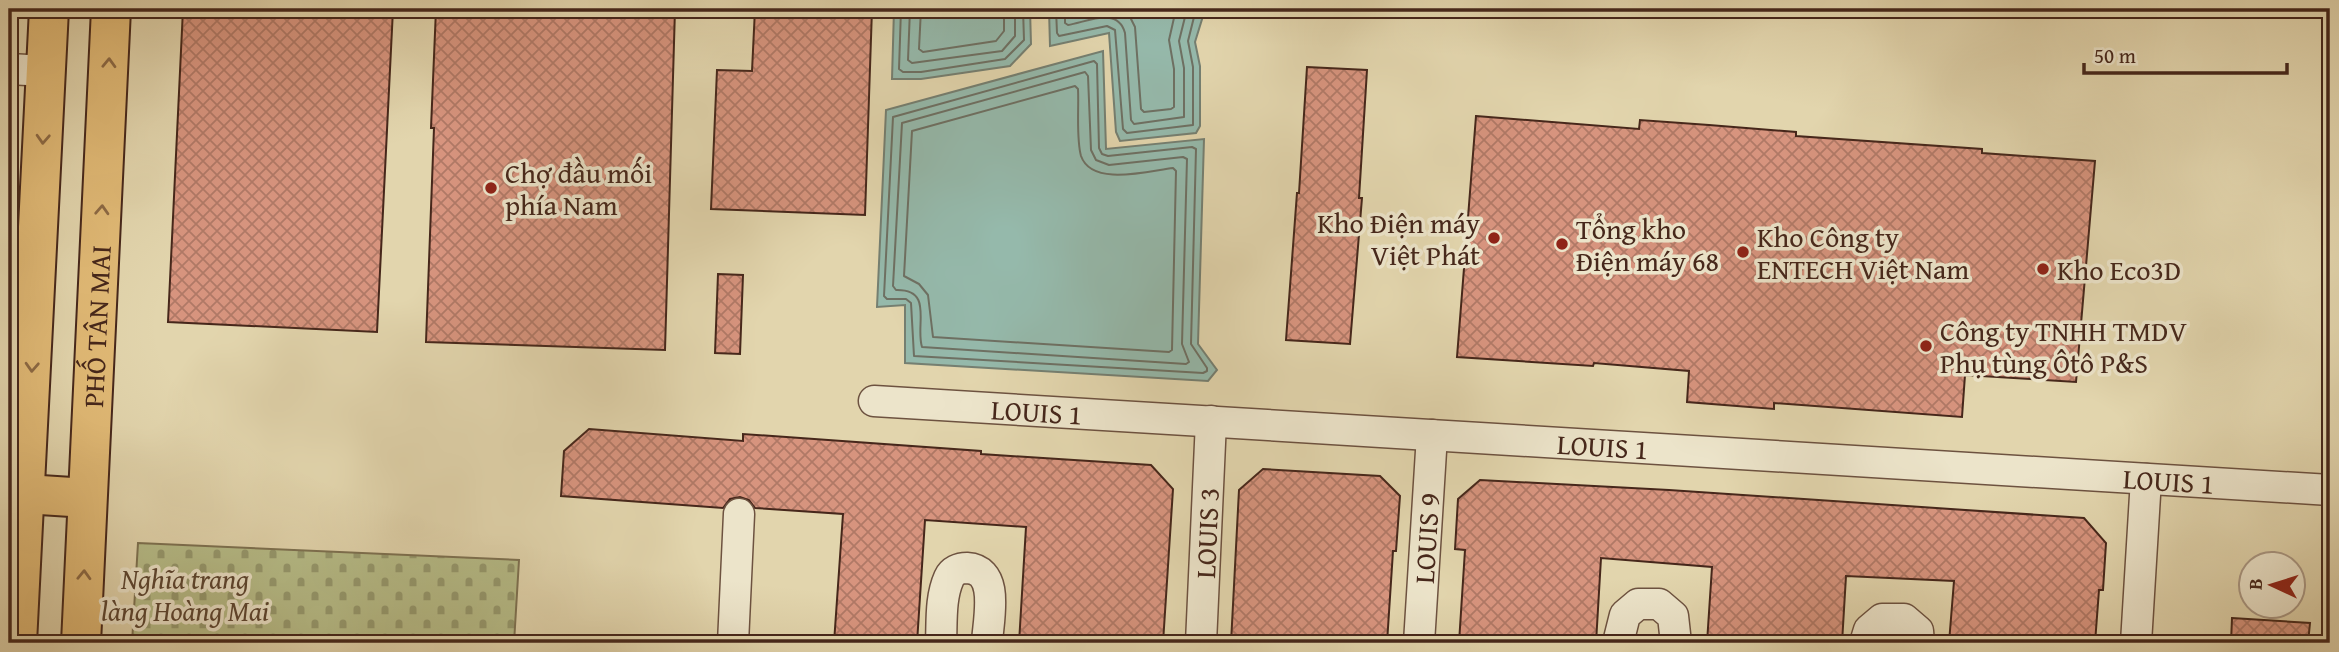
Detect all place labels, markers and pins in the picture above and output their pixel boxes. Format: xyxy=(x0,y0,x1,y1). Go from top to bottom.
place label: Chợ đầu mối phía Nam xyxy=(505,152,652,225)
marker: Chợ đầu mối phía Nam xyxy=(483,180,499,196)
place label: Kho Điện máy Việt Phát xyxy=(1317,202,1480,275)
place label: Tổng kho Điện máy 68 xyxy=(1576,208,1719,281)
place label: Kho Công ty ENTECH Việt Nam xyxy=(1757,216,1969,289)
marker: Kho Điện máy Việt Phát xyxy=(1486,230,1502,246)
marker: Tổng kho Điện máy 68 xyxy=(1554,236,1570,252)
marker: Kho Công ty ENTECH Việt Nam xyxy=(1735,244,1751,260)
place label: Kho Eco3D xyxy=(2057,249,2181,290)
marker: Kho Eco3D xyxy=(2035,261,2051,277)
place label: Công ty TNHH TMDV Phụ tùng Ôtô P&S xyxy=(1940,310,2187,383)
marker: Công ty TNHH TMDV Phụ tùng Ôtô P&S xyxy=(1918,338,1934,354)

